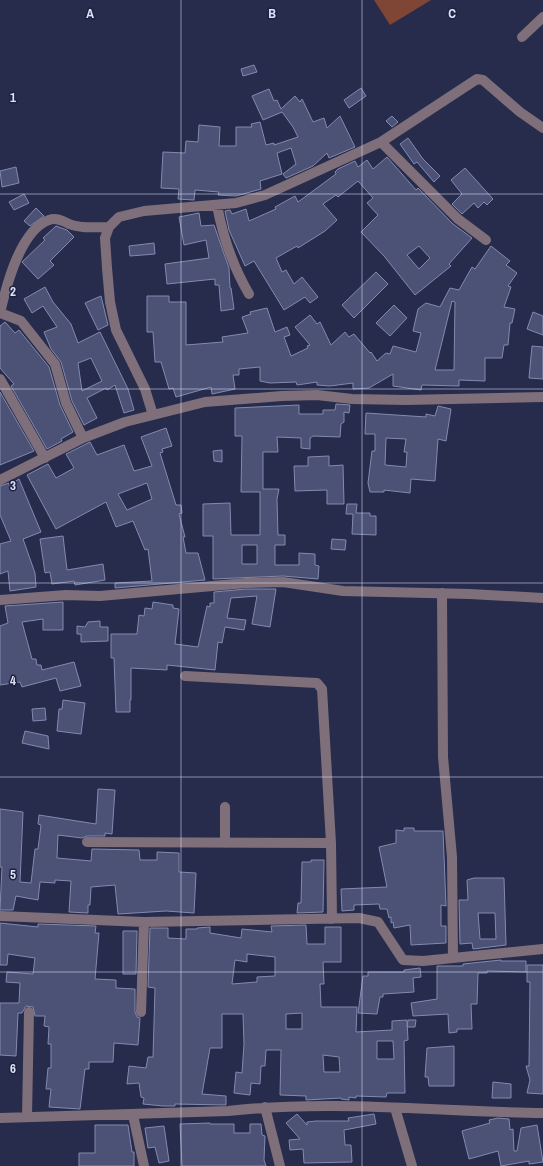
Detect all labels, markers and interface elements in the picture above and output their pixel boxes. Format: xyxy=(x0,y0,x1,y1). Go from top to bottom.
text: A xyxy=(86,5,94,22)
text: B xyxy=(268,5,276,22)
text: C xyxy=(448,5,456,22)
text: 1 xyxy=(10,89,16,106)
text: 2 xyxy=(10,283,16,300)
text: 3 xyxy=(10,477,16,494)
text: 4 xyxy=(10,672,16,689)
text: 5 xyxy=(10,866,16,883)
text: 6 xyxy=(10,1060,16,1077)

